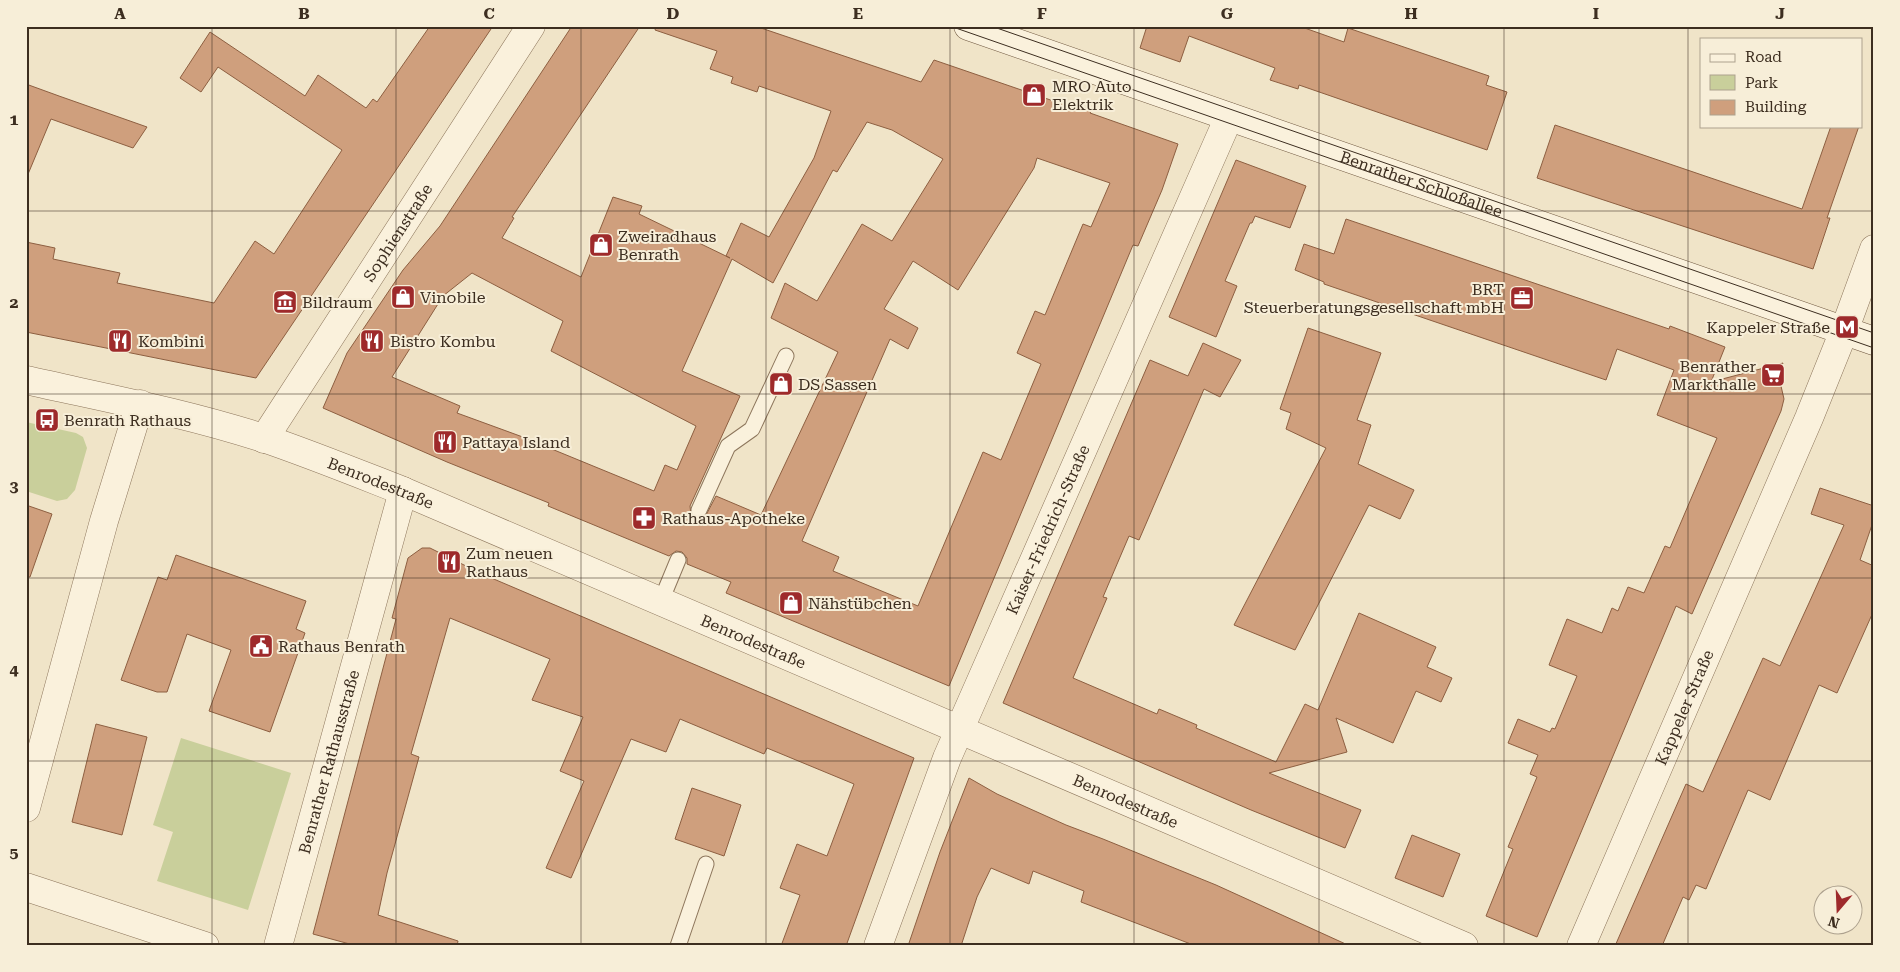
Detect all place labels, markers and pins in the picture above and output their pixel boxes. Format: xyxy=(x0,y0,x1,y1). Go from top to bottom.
place label: MRO Auto Elektrik xyxy=(1052,77,1132,114)
shop icon: MRO Auto Elektrik xyxy=(1021,82,1047,108)
place label: Zweiradhaus Benrath xyxy=(618,227,717,264)
shop icon: Zweiradhaus Benrath xyxy=(588,232,614,258)
place label: BRT Steuerberatungsgesellschaft mbH xyxy=(1244,280,1504,317)
shop icon: Vinobile xyxy=(390,284,416,310)
office icon: BRT Steuerberatungsgesellschaft mbH xyxy=(1509,285,1535,311)
place label: Vinobile xyxy=(420,288,486,307)
museum icon: Bildraum xyxy=(272,289,298,315)
place label: Bildraum xyxy=(302,293,373,312)
metro station icon: Kappeler Straße xyxy=(1834,314,1860,340)
place label: Kappeler Straße xyxy=(1706,318,1830,337)
restaurant icon: Kombini xyxy=(107,328,133,354)
restaurant icon: Bistro Kombu xyxy=(359,328,385,354)
place label: Kombini xyxy=(138,332,204,351)
place label: Bistro Kombu xyxy=(390,332,496,351)
place label: Benrather Markthalle xyxy=(1672,357,1756,394)
supermarket icon: Benrather Markthalle xyxy=(1760,362,1786,388)
shop icon: DS Sassen xyxy=(768,371,794,397)
place label: DS Sassen xyxy=(798,375,877,394)
bus stop icon: Benrath Rathaus xyxy=(34,407,60,433)
place label: Benrath Rathaus xyxy=(64,411,192,430)
restaurant icon: Pattaya Island xyxy=(432,429,458,455)
place label: Pattaya Island xyxy=(462,433,570,452)
pharmacy icon: Rathaus-Apotheke xyxy=(631,505,657,531)
place label: Rathaus-Apotheke xyxy=(662,509,805,528)
place label: Zum neuen Rathaus xyxy=(466,544,553,581)
restaurant icon: Zum neuen Rathaus xyxy=(436,549,462,575)
shop icon: Nähstübchen xyxy=(778,590,804,616)
place label: Nähstübchen xyxy=(808,594,912,613)
public building icon: Rathaus Benrath xyxy=(248,633,274,659)
place label: Rathaus Benrath xyxy=(278,637,405,656)

